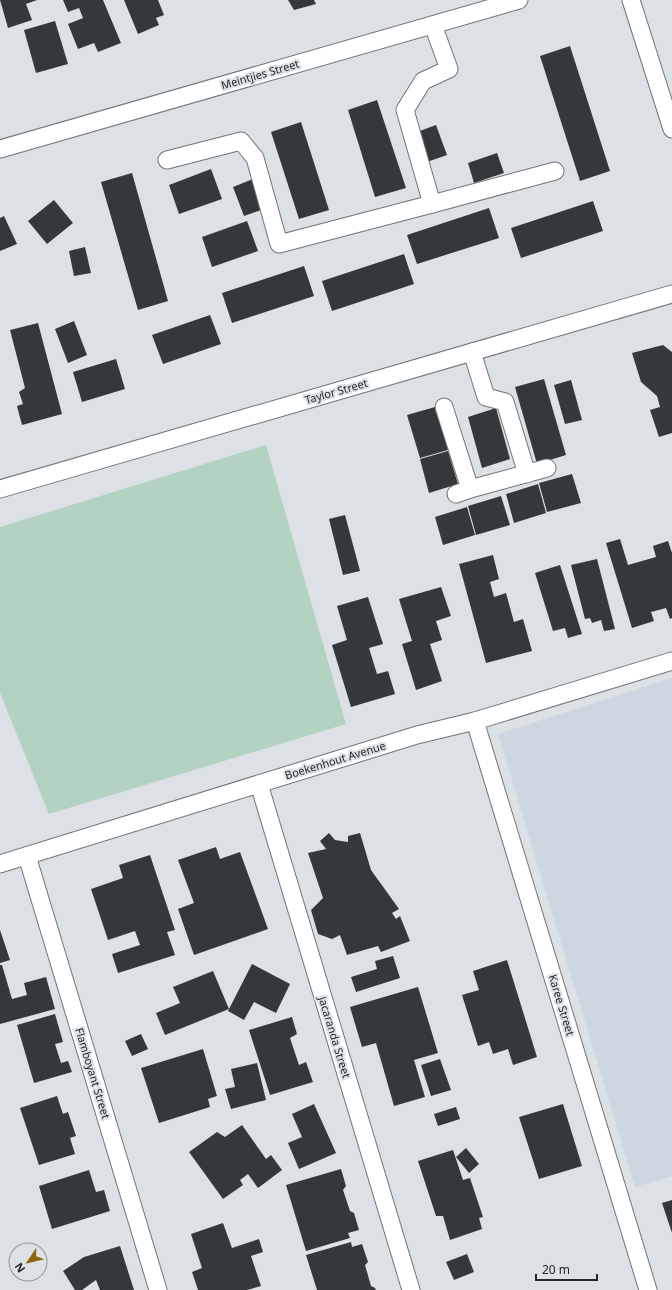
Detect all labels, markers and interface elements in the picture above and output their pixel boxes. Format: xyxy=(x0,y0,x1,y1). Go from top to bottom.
street label: Meintjies Street xyxy=(219,56,301,92)
street label: Taylor Street xyxy=(303,375,369,407)
street label: Boekenhout Avenue xyxy=(283,738,387,782)
street label: Karee Street xyxy=(546,973,578,1037)
street label: Jacaranda Street xyxy=(315,993,355,1080)
street label: Flamboyant Street xyxy=(72,1026,114,1120)
north arrow xyxy=(8,1242,48,1282)
scale bar xyxy=(536,1256,597,1282)
text: N xyxy=(11,1260,28,1276)
text: 20 m xyxy=(542,1261,570,1278)

